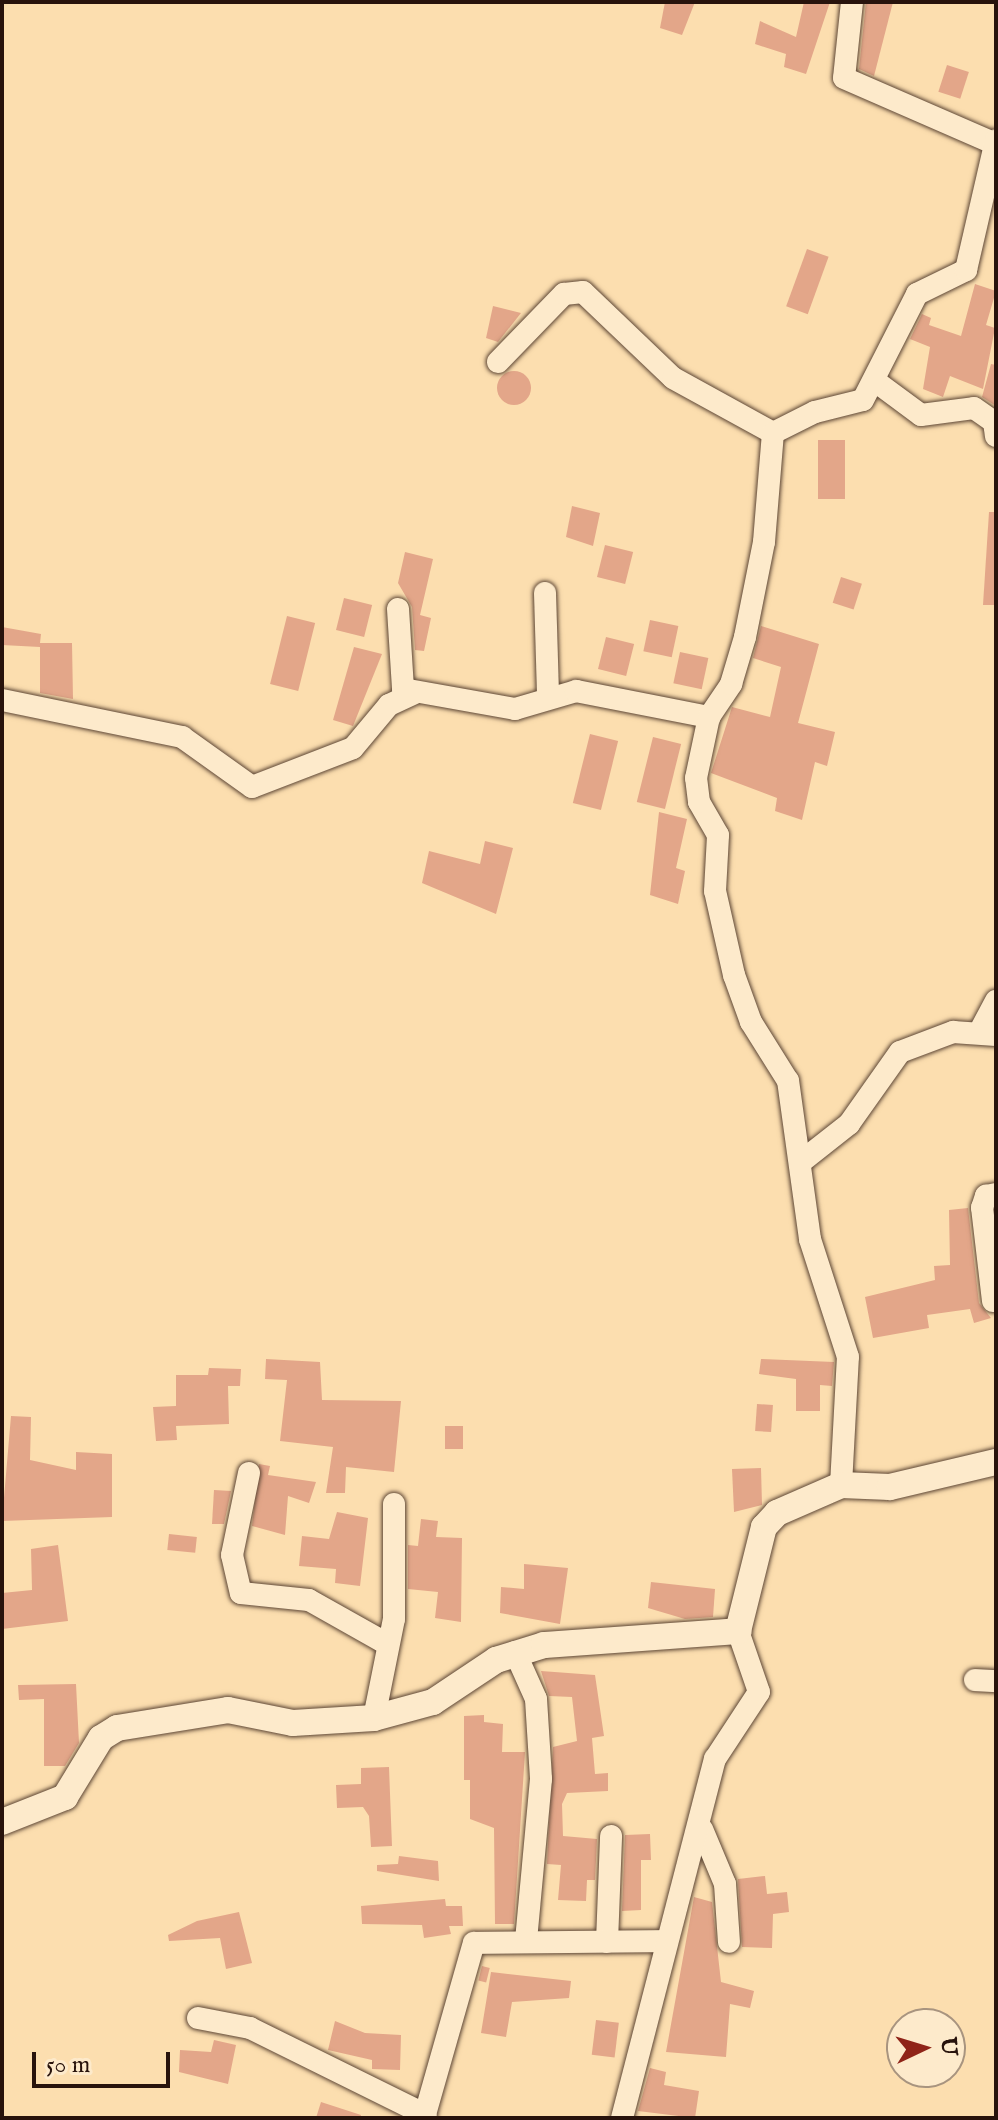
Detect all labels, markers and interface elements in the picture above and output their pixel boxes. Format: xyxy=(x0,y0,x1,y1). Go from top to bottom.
north arrow xyxy=(886,2008,966,2088)
scale bar xyxy=(36,2036,174,2086)
text: U xyxy=(933,2036,963,2057)
text: 50 m xyxy=(46,2050,90,2081)

